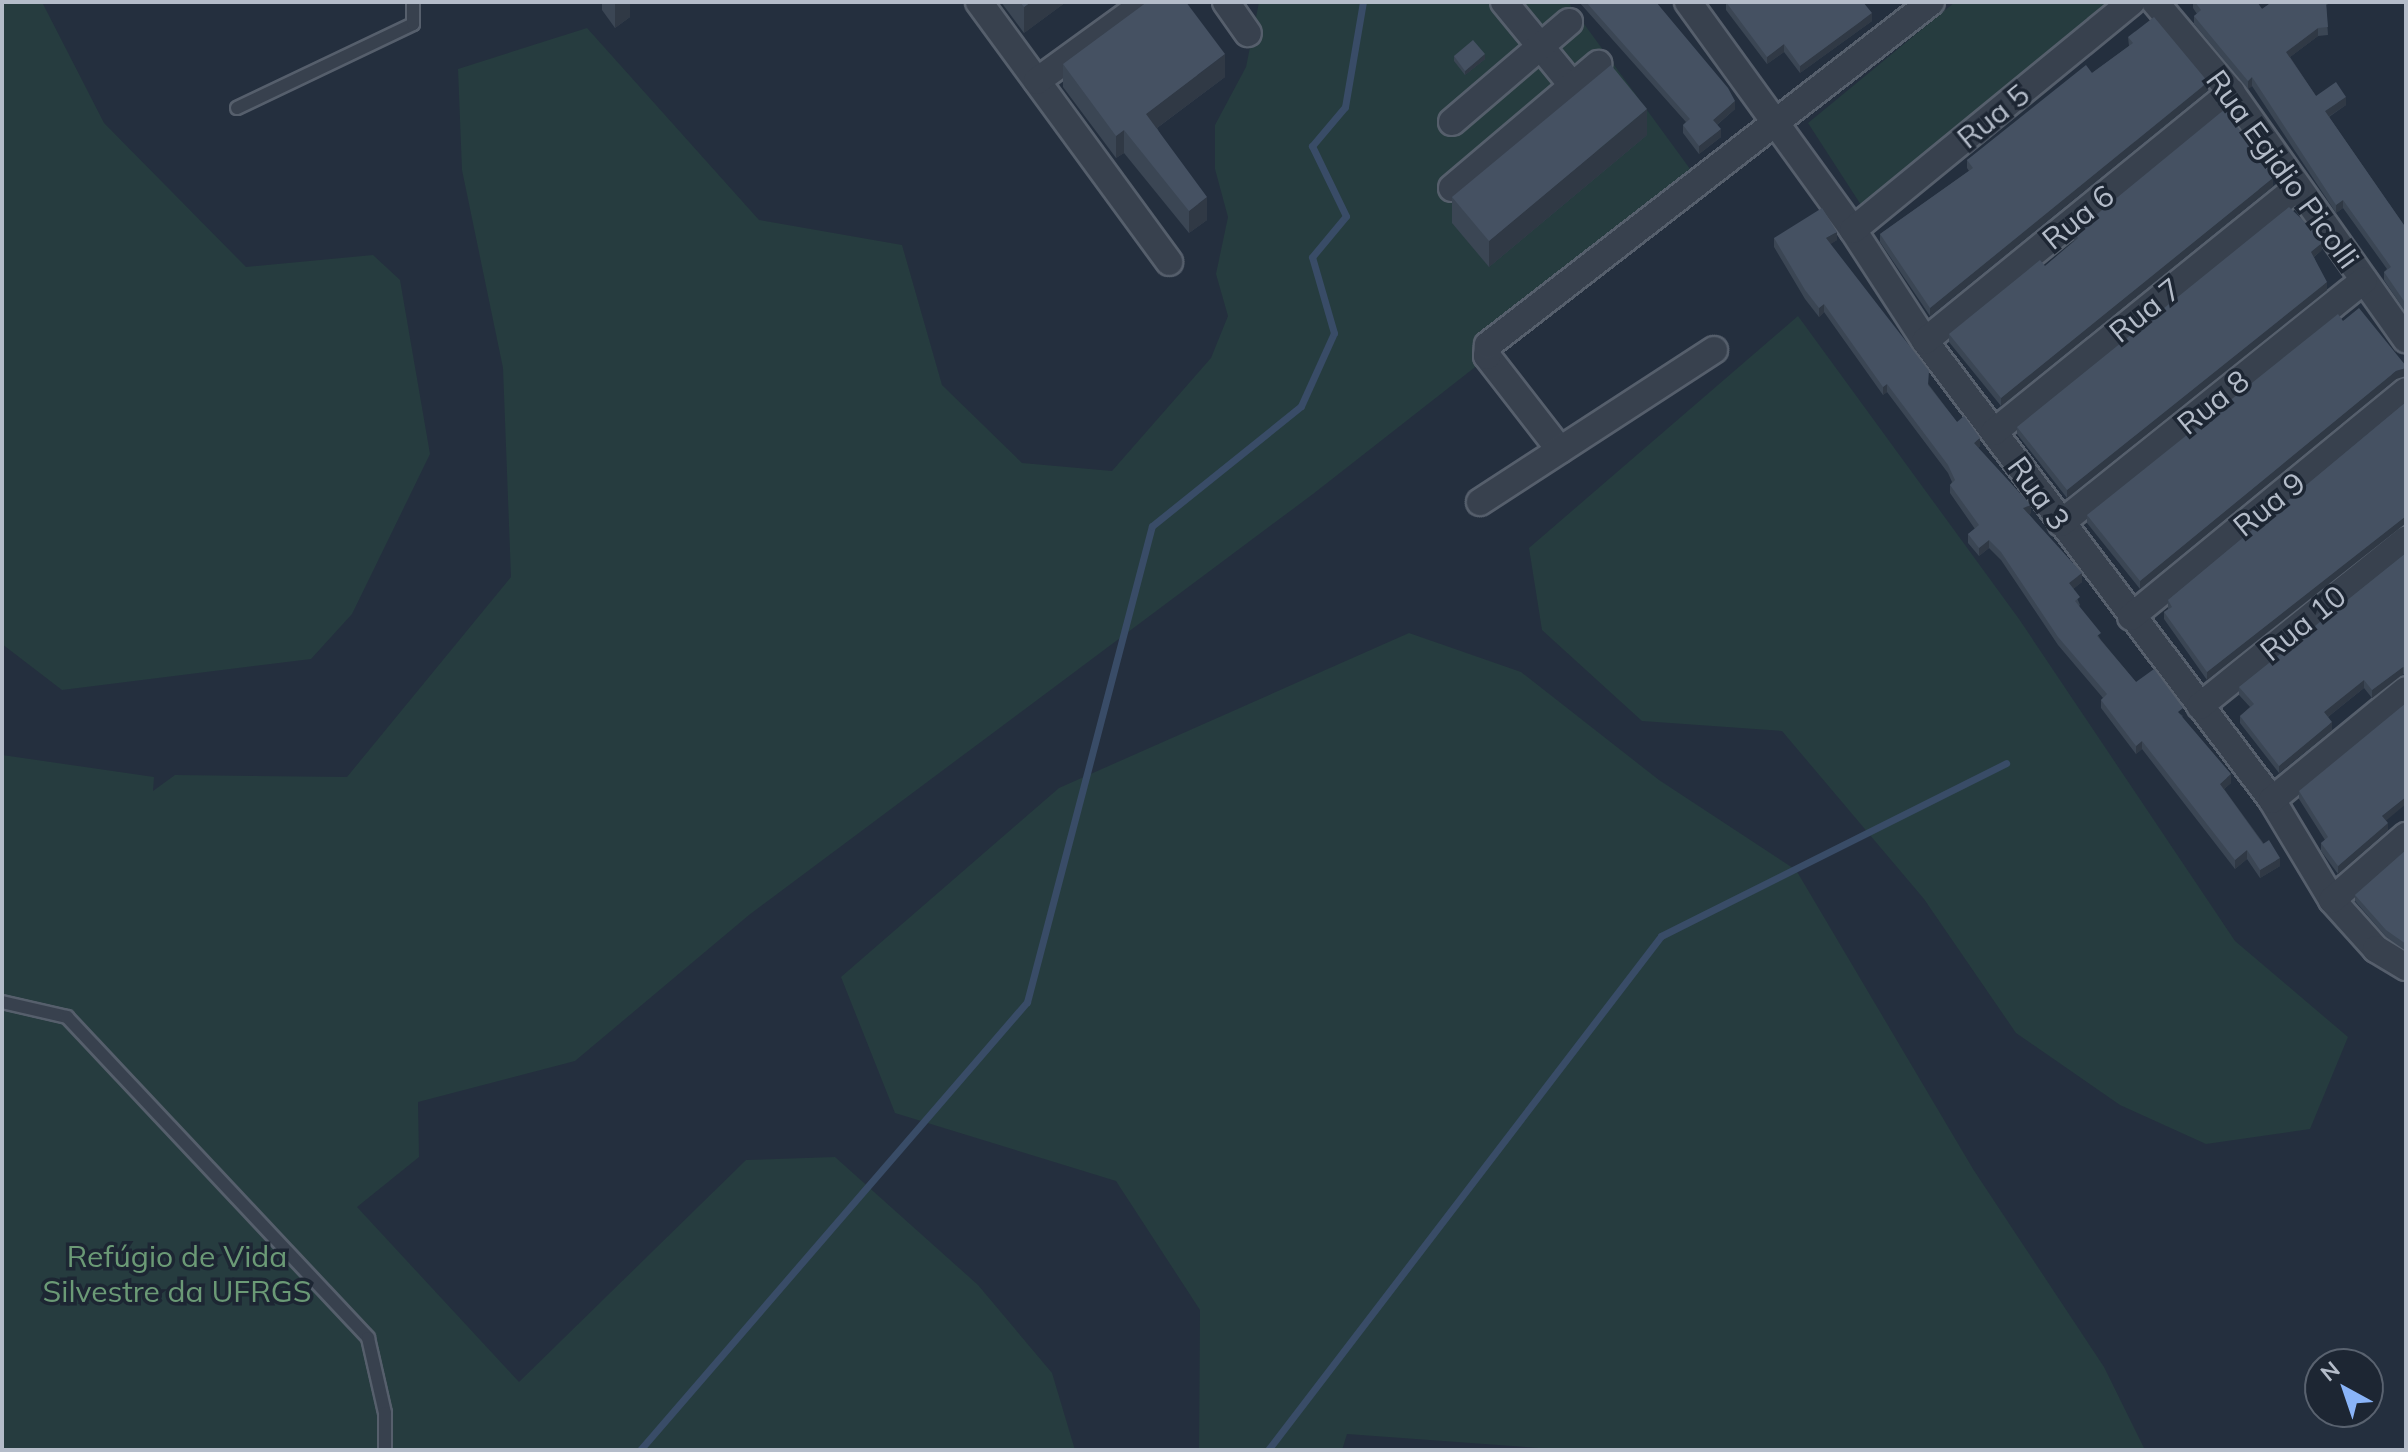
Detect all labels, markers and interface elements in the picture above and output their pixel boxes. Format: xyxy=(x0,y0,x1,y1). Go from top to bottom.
street label: Rua Egidio Picolli xyxy=(2199,63,2367,275)
street label: Rua 5 xyxy=(1950,76,2036,156)
street label: Rua 6 xyxy=(2035,177,2121,257)
street label: Rua 7 xyxy=(2102,270,2188,350)
street label: Rua 8 xyxy=(2170,362,2256,442)
street label: Rua 3 xyxy=(2000,449,2078,537)
street label: Rua 9 xyxy=(2226,464,2312,544)
street label: Rua 10 xyxy=(2253,578,2353,668)
park label: Refúgio de Vida Silvestre da UFRGS xyxy=(43,1238,311,1308)
north arrow xyxy=(2304,1348,2384,1428)
text: N xyxy=(2314,1355,2345,1387)

